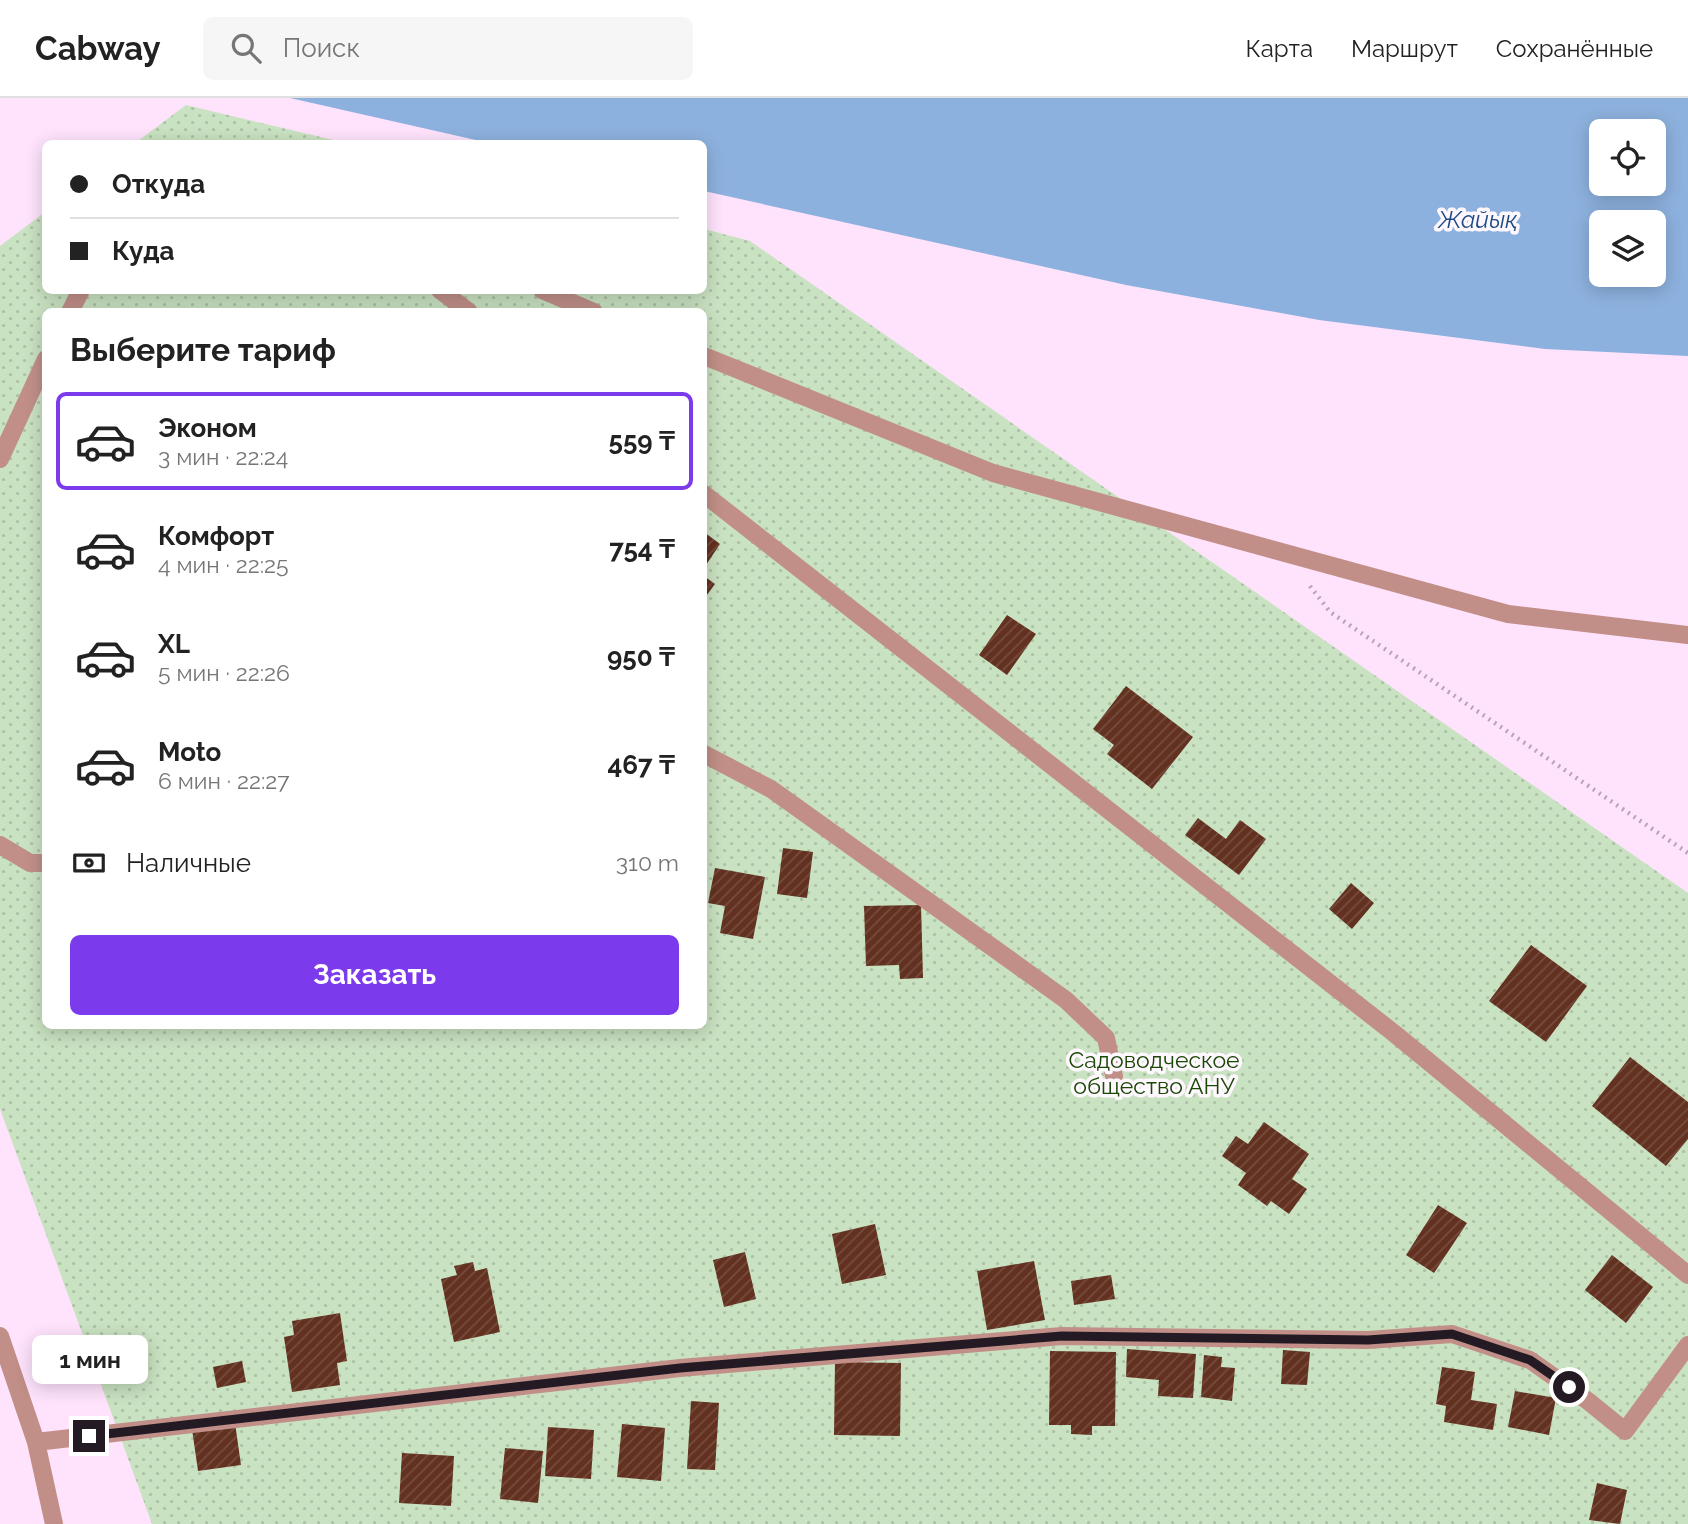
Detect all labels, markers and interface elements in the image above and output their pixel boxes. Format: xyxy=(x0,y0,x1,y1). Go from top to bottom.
search box xyxy=(203,17,693,80)
text: Cabway xyxy=(35,29,161,68)
icon: search xyxy=(227,29,265,67)
text: Поиск xyxy=(283,33,360,63)
text: Карта xyxy=(1245,34,1313,63)
text: Маршрут xyxy=(1351,34,1458,63)
text: Сохранённые xyxy=(1496,34,1653,63)
map controls xyxy=(1589,119,1666,287)
button: locate xyxy=(1589,119,1666,196)
text: Откуда xyxy=(112,169,205,199)
water label: Жайық xyxy=(1437,205,1518,234)
button: layers xyxy=(1589,210,1666,287)
text: Куда xyxy=(112,236,175,266)
text: Выберите тариф xyxy=(70,331,336,368)
icon: car xyxy=(74,410,137,473)
text: Эконом xyxy=(158,413,257,443)
text: 559 ₸ xyxy=(609,426,675,456)
text: 3 мин · 22:24 xyxy=(158,443,288,470)
icon: car xyxy=(74,518,137,581)
text: Комфорт xyxy=(158,521,274,551)
text: 754 ₸ xyxy=(609,534,675,564)
text: 4 мин · 22:25 xyxy=(158,551,289,578)
icon: car xyxy=(74,626,137,689)
text: XL xyxy=(158,629,190,659)
text: 950 ₸ xyxy=(607,642,675,672)
text: 5 мин · 22:26 xyxy=(158,659,290,686)
icon: car xyxy=(74,734,137,797)
text: Moto xyxy=(158,737,221,767)
text: 467 ₸ xyxy=(607,750,675,780)
text: 6 мин · 22:27 xyxy=(158,767,290,794)
icon: cash xyxy=(70,844,108,882)
text: Наличные xyxy=(126,848,251,878)
text: 310 m xyxy=(616,849,679,876)
button: Заказать xyxy=(70,935,679,1015)
park label: Садоводческое общество АНУ xyxy=(1068,1046,1240,1099)
callout: 1 мин xyxy=(31,1334,147,1384)
text: 1 мин xyxy=(59,1346,121,1373)
route start xyxy=(1553,1371,1585,1403)
route end xyxy=(73,1420,105,1452)

